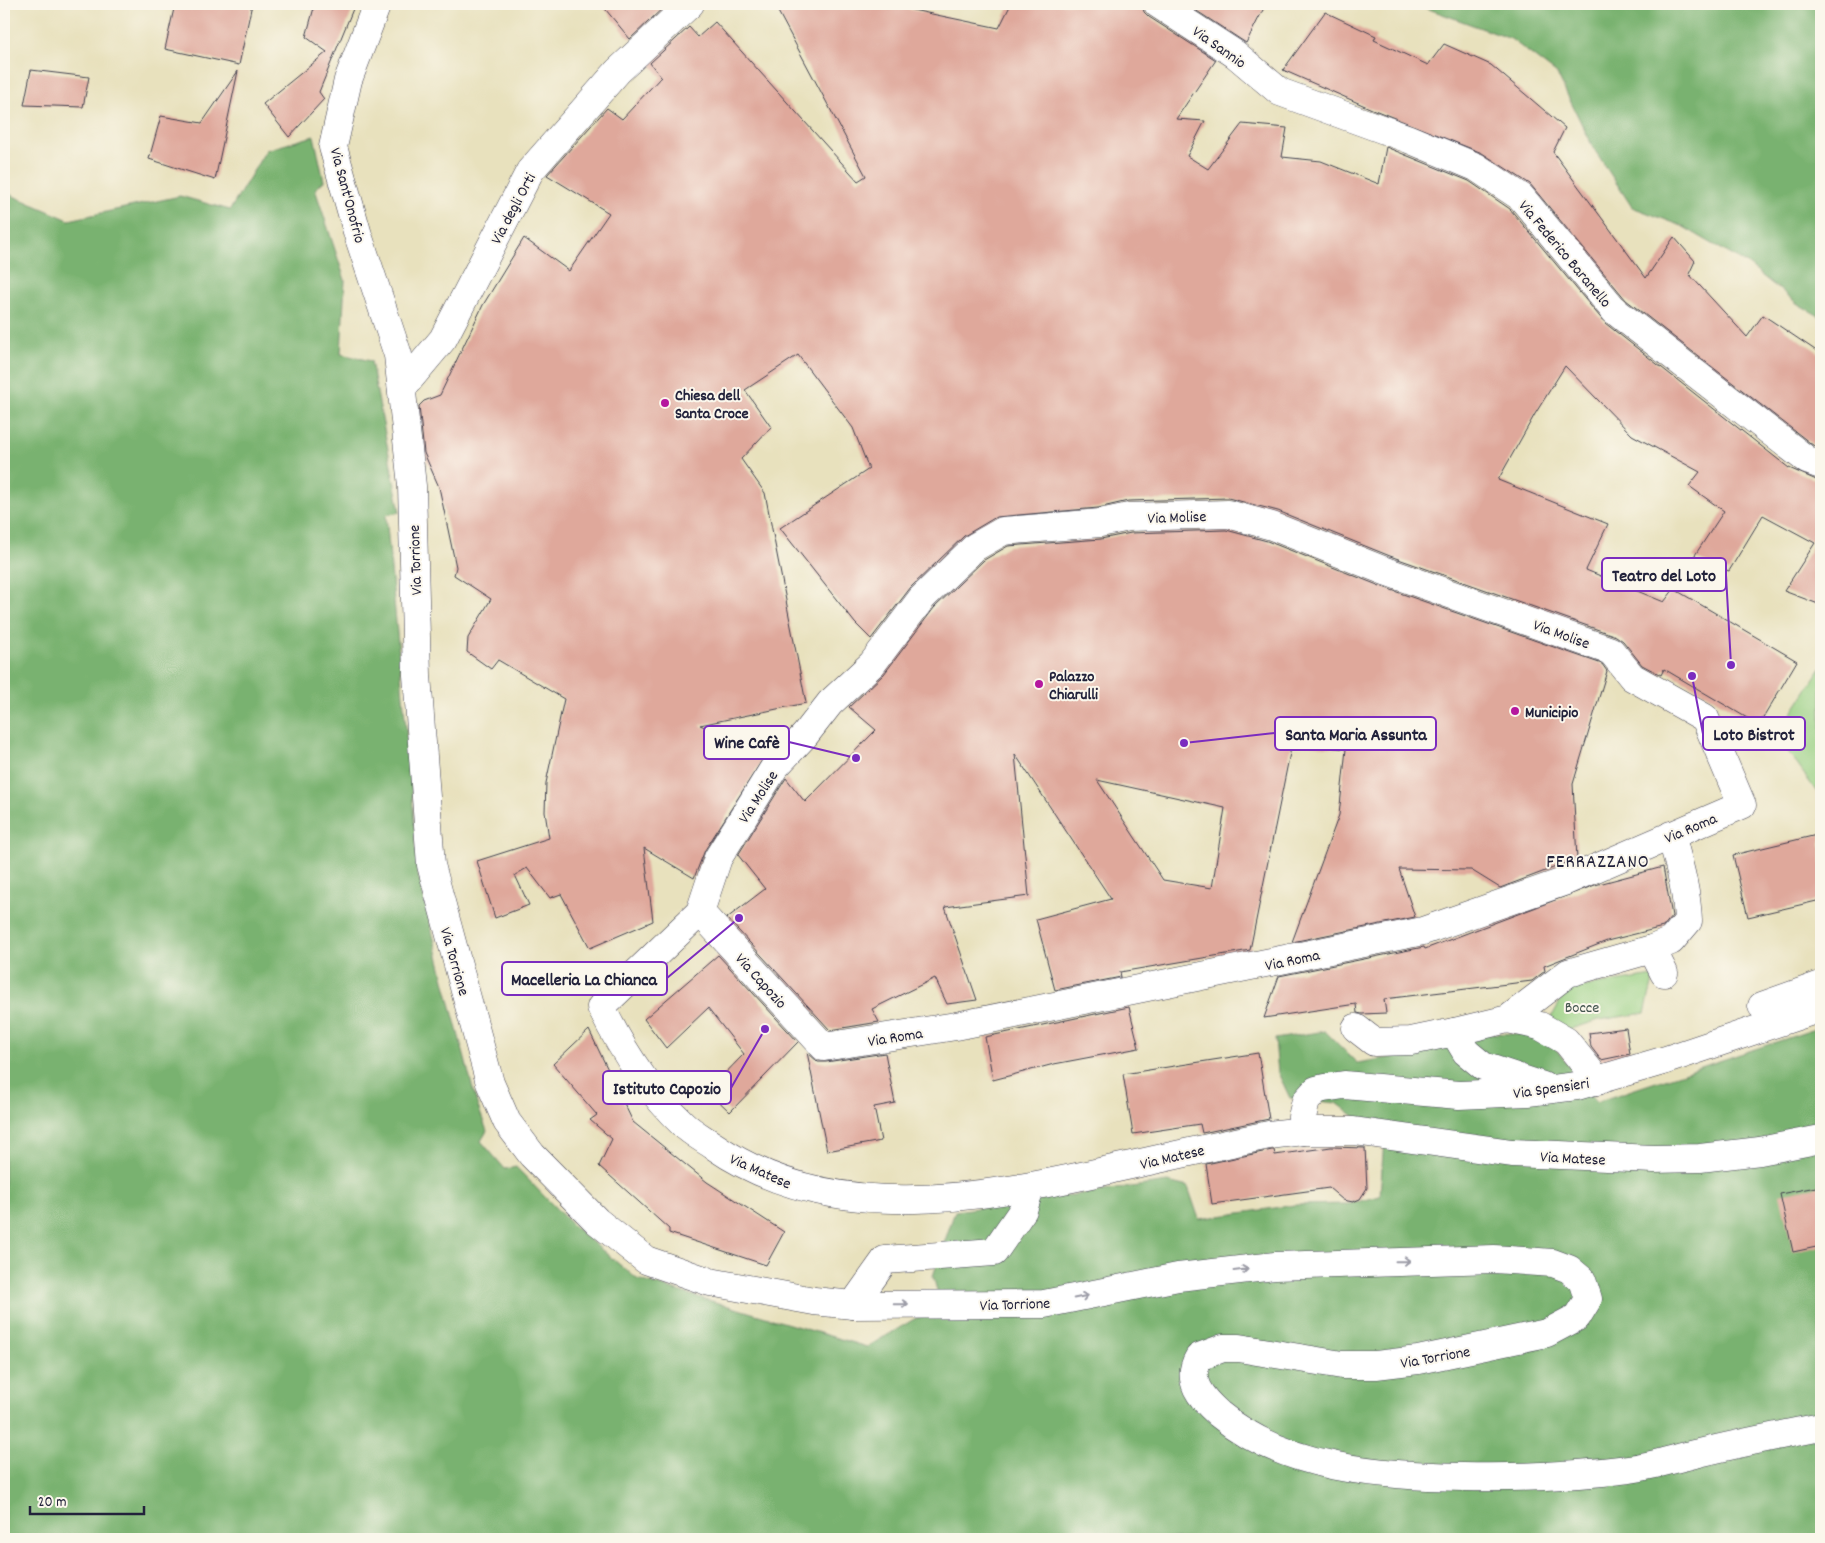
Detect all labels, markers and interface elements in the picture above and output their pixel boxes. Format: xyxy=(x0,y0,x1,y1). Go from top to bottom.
street label: Via Sannio xyxy=(1187,21,1250,75)
street label: Via Sant'Onofrio xyxy=(323,145,370,246)
street label: Via degli Orti xyxy=(486,169,543,249)
street label: Via Federico Baranello xyxy=(1512,196,1616,313)
place label: Chiesa dell Santa Croce xyxy=(675,385,748,426)
marker: Chiesa dell Santa Croce xyxy=(659,397,671,409)
street label: Via Molise xyxy=(1147,506,1207,531)
street label: Via Torrione xyxy=(404,524,429,595)
callout: Teatro del Loto xyxy=(1602,558,1726,591)
text: Teatro del Loto xyxy=(1612,565,1716,590)
street label: Via Molise xyxy=(1530,614,1593,656)
place label: Palazzo Chiarulli xyxy=(1049,666,1098,707)
marker: Palazzo Chiarulli xyxy=(1033,678,1045,690)
place label: Municipio xyxy=(1525,702,1578,725)
marker: Municipio xyxy=(1509,705,1521,717)
callout: Santa Maria Assunta xyxy=(1275,717,1436,750)
callout: Loto Bistrot xyxy=(1703,717,1805,750)
text: Santa Maria Assunta xyxy=(1285,724,1427,749)
text: Loto Bistrot xyxy=(1713,724,1795,749)
callout: Wine Cafè xyxy=(704,726,789,759)
text: Wine Cafè xyxy=(714,732,780,757)
street label: Via Molise xyxy=(733,766,785,828)
street label: Via Roma xyxy=(1661,808,1721,851)
district label: FERRAZZANO xyxy=(1546,850,1650,877)
street label: Via Torrione xyxy=(433,925,474,999)
street label: Via Roma xyxy=(1263,944,1322,978)
street label: Via Capozio xyxy=(729,949,791,1015)
callout: Macelleria La Chianca xyxy=(502,962,667,995)
text: Macelleria La Chianca xyxy=(511,969,658,994)
park label: Bocce xyxy=(1565,997,1599,1020)
street label: Via Roma xyxy=(866,1023,925,1054)
callout: Istituto Capozio xyxy=(603,1071,731,1104)
street label: Via Spensieri xyxy=(1512,1073,1591,1106)
text: Istituto Capozio xyxy=(613,1078,721,1103)
street label: Via Matese xyxy=(1138,1140,1207,1177)
street label: Via Matese xyxy=(1540,1146,1606,1173)
street label: Via Matese xyxy=(725,1148,795,1196)
one-way arrow xyxy=(1394,1256,1411,1266)
one-way arrow xyxy=(1232,1265,1248,1275)
one-way arrow xyxy=(1072,1292,1088,1301)
street label: Via Torrione xyxy=(980,1293,1051,1318)
one-way arrow xyxy=(893,1299,909,1309)
street label: Via Torrione xyxy=(1399,1341,1472,1376)
scale bar xyxy=(30,1483,144,1515)
text: 20 m xyxy=(38,1492,66,1514)

